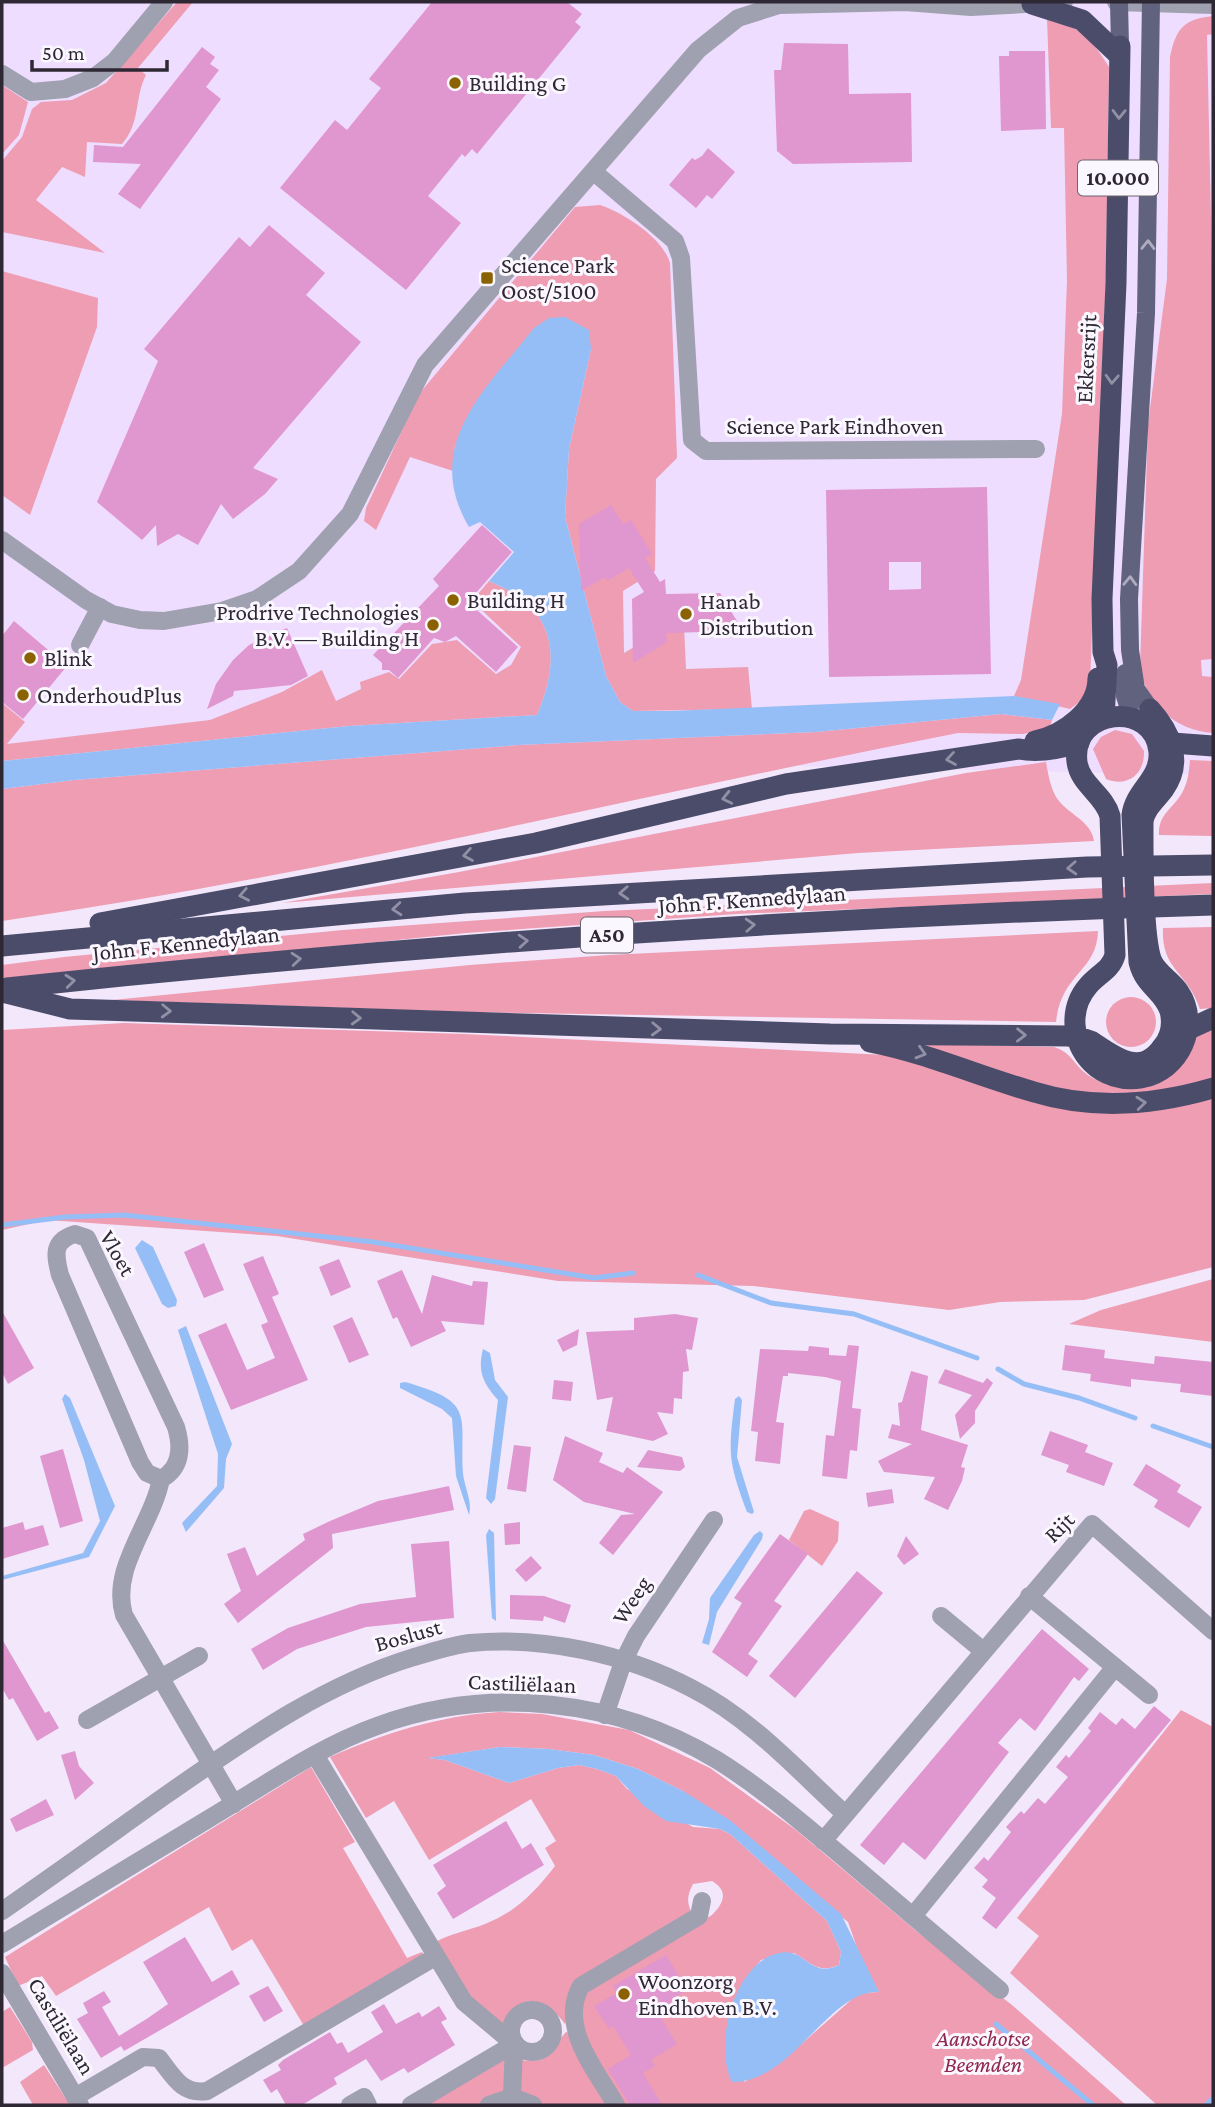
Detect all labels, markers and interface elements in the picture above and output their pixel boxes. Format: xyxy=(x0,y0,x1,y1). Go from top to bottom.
scale bar xyxy=(32,28,166,72)
text: 50 m xyxy=(42,41,85,65)
place label: Building G xyxy=(469,70,566,96)
marker: Building G xyxy=(447,75,463,91)
one-way arrow xyxy=(1111,110,1127,120)
road number: 10.000 xyxy=(1078,160,1158,196)
one-way arrow xyxy=(1140,239,1156,249)
place label: Science Park Oost/5100 xyxy=(501,252,615,304)
marker: Science Park Oost/5100 xyxy=(479,270,495,286)
street label: Ekkersrijt xyxy=(1071,314,1101,404)
one-way arrow xyxy=(1104,374,1119,385)
street label: Science Park Eindhoven xyxy=(726,413,944,439)
one-way arrow xyxy=(1122,576,1138,586)
place label: Building H xyxy=(467,587,565,613)
place label: Hanab Distribution xyxy=(700,588,814,640)
marker: Building H xyxy=(445,592,461,608)
place label: Prodrive Technologies B.V. — Building H xyxy=(216,599,419,651)
marker: Hanab Distribution xyxy=(678,606,694,622)
marker: Prodrive Technologies B.V. — Building H xyxy=(425,617,441,633)
place label: Blink xyxy=(44,645,92,671)
marker: Blink xyxy=(22,650,38,666)
place label: OnderhoudPlus xyxy=(37,682,182,708)
marker: OnderhoudPlus xyxy=(15,687,31,703)
one-way arrow xyxy=(945,751,957,766)
one-way arrow xyxy=(721,790,733,804)
one-way arrow xyxy=(462,847,474,862)
one-way arrow xyxy=(1066,860,1077,875)
street label: John F. Kennedylaan xyxy=(655,879,847,919)
one-way arrow xyxy=(618,885,629,900)
one-way arrow xyxy=(238,886,250,901)
one-way arrow xyxy=(391,901,402,916)
road number: A50 xyxy=(581,918,633,953)
one-way arrow xyxy=(744,918,755,933)
street label: John F. Kennedylaan xyxy=(89,920,281,966)
one-way arrow xyxy=(518,933,529,948)
one-way arrow xyxy=(291,952,302,967)
one-way arrow xyxy=(64,974,75,989)
one-way arrow xyxy=(161,1003,172,1018)
one-way arrow xyxy=(350,1010,361,1025)
one-way arrow xyxy=(651,1021,662,1036)
one-way arrow xyxy=(1016,1027,1027,1043)
one-way arrow xyxy=(915,1045,927,1060)
one-way arrow xyxy=(1136,1096,1147,1111)
street label: Vloet xyxy=(95,1226,142,1281)
street label: Rijt xyxy=(1038,1506,1080,1548)
street label: Weeg xyxy=(606,1571,656,1629)
street label: Boslust xyxy=(372,1613,445,1657)
street label: Castiliëlaan xyxy=(467,1668,577,1698)
place label: Woonzorg Eindhoven B.V. xyxy=(638,1968,777,2020)
street label: Castiliëlaan xyxy=(23,1973,101,2079)
marker: Woonzorg Eindhoven B.V. xyxy=(616,1986,632,2002)
park label: Aanschotse Beemden xyxy=(935,2025,1030,2077)

